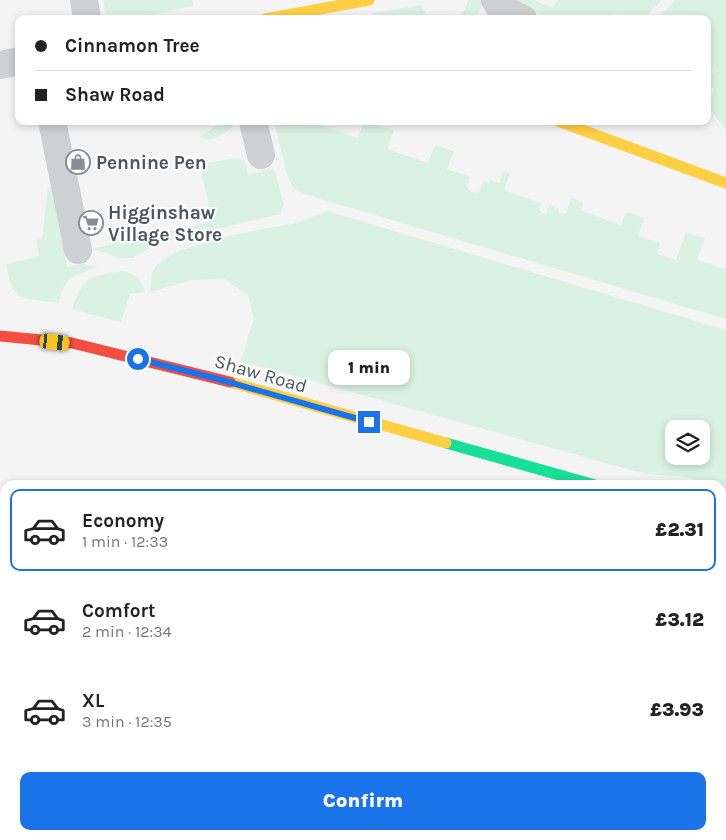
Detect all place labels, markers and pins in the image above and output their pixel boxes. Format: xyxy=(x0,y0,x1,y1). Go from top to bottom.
shop icon: Pennine Pen xyxy=(65,149,91,175)
place label: Pennine Pen xyxy=(96,152,207,174)
place label: Higginshaw Village Store xyxy=(108,202,222,246)
supermarket icon: Higginshaw Village Store xyxy=(78,210,104,236)

